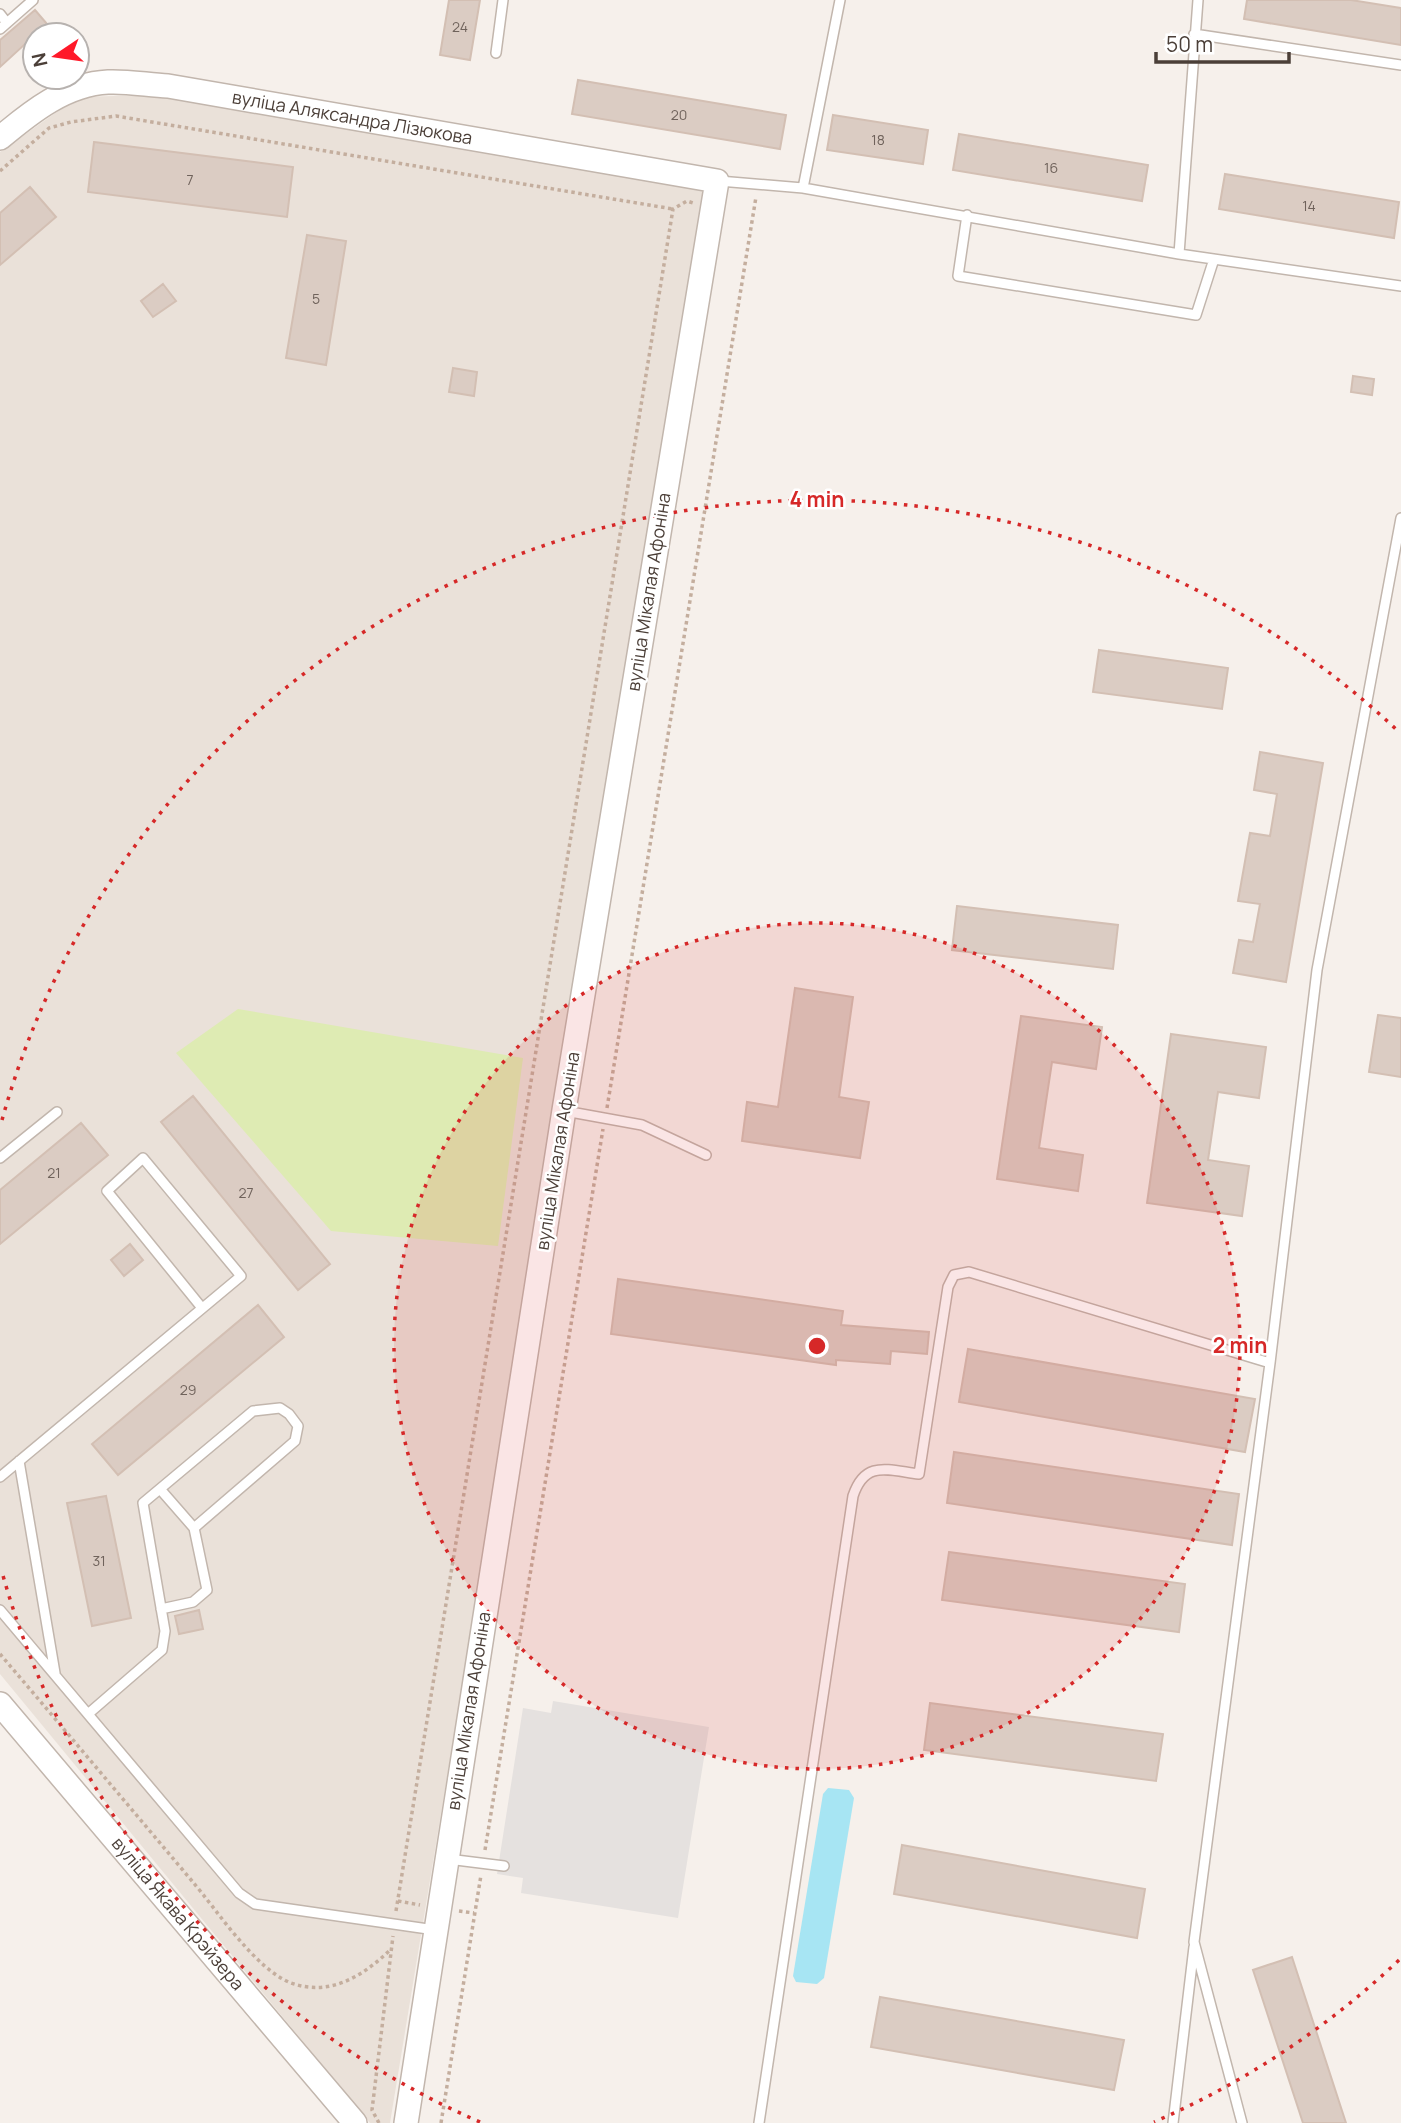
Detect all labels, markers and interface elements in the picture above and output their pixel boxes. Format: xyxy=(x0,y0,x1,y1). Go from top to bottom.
house number: 24 xyxy=(452,17,468,36)
north arrow xyxy=(21,21,91,91)
scale bar xyxy=(1156,21,1289,65)
text: 50 m xyxy=(1166,30,1213,58)
text: N xyxy=(25,50,54,69)
street label: вуліца Аляксандра Лізюкова xyxy=(230,84,474,149)
house number: 20 xyxy=(671,105,687,124)
house number: 18 xyxy=(871,130,885,149)
house number: 16 xyxy=(1044,158,1058,177)
house number: 7 xyxy=(186,170,194,189)
house number: 14 xyxy=(1302,196,1316,215)
house number: 5 xyxy=(312,289,320,308)
text: 4 min xyxy=(790,485,844,513)
street label: вуліца Мікалая Афоніна xyxy=(620,491,676,693)
street label: вуліца Мікалая Афоніна xyxy=(529,1050,585,1252)
house number: 21 xyxy=(47,1163,61,1182)
house number: 27 xyxy=(238,1183,254,1202)
text: 2 min xyxy=(1213,1331,1267,1359)
centre of rings xyxy=(805,1334,829,1358)
house number: 29 xyxy=(180,1380,196,1399)
house number: 31 xyxy=(92,1551,106,1570)
street label: вуліца Мікалая Афоніна xyxy=(440,1610,496,1812)
street label: вуліца Якава Крэйзера xyxy=(107,1832,250,1995)

